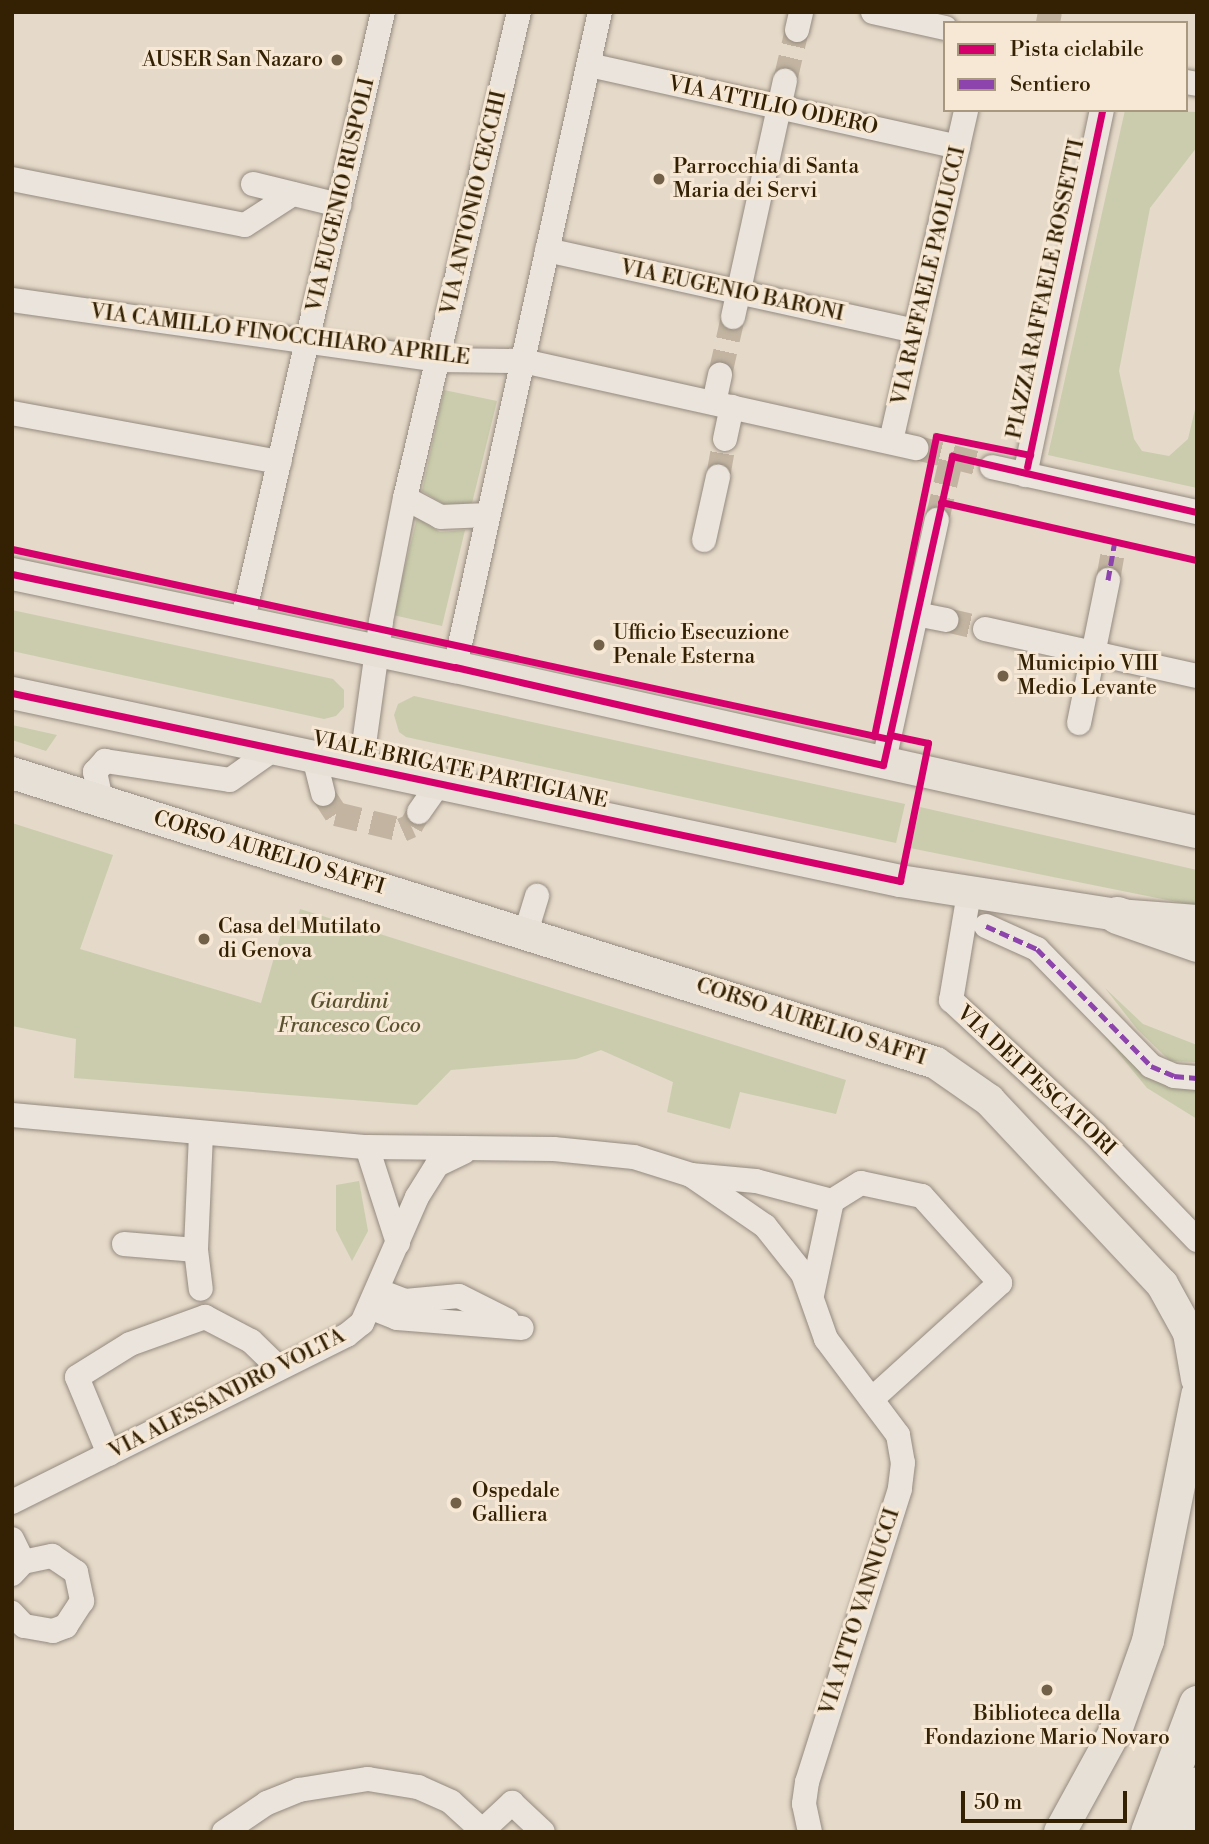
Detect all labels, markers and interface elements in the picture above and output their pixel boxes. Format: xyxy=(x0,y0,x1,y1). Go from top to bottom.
legend xyxy=(943,21,1188,112)
text: Pista ciclabile xyxy=(1010,37,1144,63)
place label: AUSER San Nazaro xyxy=(142,47,323,73)
marker: AUSER San Nazaro xyxy=(329,52,345,68)
street label: VIA ATTILIO ODERO xyxy=(666,71,880,141)
text: Sentiero xyxy=(1010,72,1091,98)
street label: VIA EUGENIO RUSPOLI xyxy=(302,76,380,314)
street label: VIA ANTONIO CECCHI xyxy=(436,88,512,318)
street label: PIAZZA RAFFAELE ROSSETTI xyxy=(1002,137,1090,441)
street label: VIA RAFFAELE PAOLUCCI xyxy=(887,144,971,408)
place label: Parrocchia di Santa Maria dei Servi xyxy=(673,154,859,204)
marker: Parrocchia di Santa Maria dei Servi xyxy=(651,171,667,187)
street label: VIA EUGENIO BARONI xyxy=(618,255,846,327)
street label: VIA CAMILLO FINOCCHIARO APRILE xyxy=(89,299,471,371)
place label: Ufficio Esecuzione Penale Esterna xyxy=(613,620,789,670)
marker: Ufficio Esecuzione Penale Esterna xyxy=(591,637,607,653)
place label: Municipio VIII Medio Levante xyxy=(1017,651,1159,701)
marker: Municipio VIII Medio Levante xyxy=(995,668,1011,684)
street label: VIALE BRIGATE PARTIGIANE xyxy=(310,726,610,814)
street label: CORSO AURELIO SAFFI xyxy=(150,806,388,900)
place label: Casa del Mutilato di Genova xyxy=(218,914,381,964)
marker: Casa del Mutilato di Genova xyxy=(196,931,212,947)
street label: CORSO AURELIO SAFFI xyxy=(693,973,929,1071)
park label: Giardini Francesco Coco xyxy=(277,989,421,1039)
street label: VIA DEI PESCATORI xyxy=(951,1001,1121,1161)
street label: VIA ALESSANDRO VOLTA xyxy=(105,1323,349,1465)
place label: Ospedale Galliera xyxy=(472,1478,560,1528)
marker: Ospedale Galliera xyxy=(446,1493,466,1513)
street label: VIA ATTO VANNUCCI xyxy=(815,1505,905,1719)
marker: Biblioteca della Fondazione Mario Novaro xyxy=(1039,1682,1055,1698)
place label: Biblioteca della Fondazione Mario Novaro xyxy=(924,1701,1170,1751)
scale bar xyxy=(964,1778,1130,1822)
text: 50 m xyxy=(974,1790,1022,1816)

